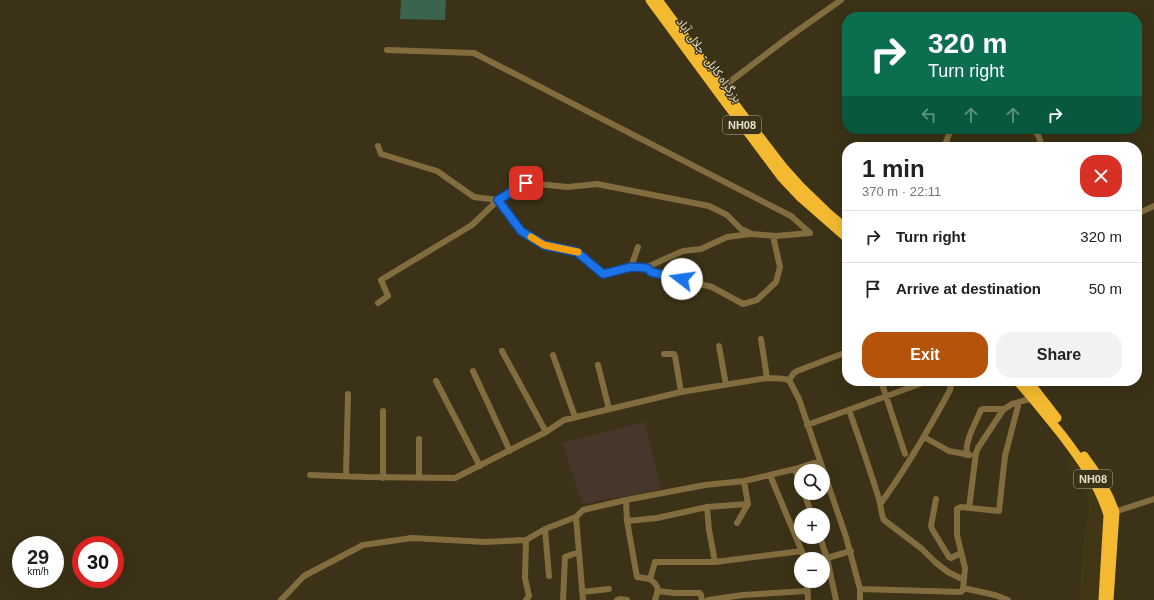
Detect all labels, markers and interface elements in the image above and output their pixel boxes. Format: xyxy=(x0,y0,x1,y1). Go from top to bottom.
street label: بزرگراه کابل- جلال آباد xyxy=(674,15,744,105)
icon: right xyxy=(862,28,914,80)
text: 320 m xyxy=(928,28,1007,59)
text: Turn right xyxy=(928,61,1004,81)
icon: left xyxy=(918,104,940,126)
icon: ahead xyxy=(960,104,982,126)
icon: ahead xyxy=(1002,104,1024,126)
icon: right xyxy=(1044,104,1066,126)
road number: NH08 xyxy=(723,116,761,134)
text: 1 min xyxy=(862,155,925,182)
button: close xyxy=(1080,155,1122,197)
pin xyxy=(509,166,543,200)
icon: arrive xyxy=(515,172,537,194)
text: 370 m · 22:11 xyxy=(862,184,941,199)
icon: right xyxy=(862,226,884,248)
text: Turn right xyxy=(896,228,966,245)
text: 320 m xyxy=(1080,228,1122,245)
position arrow xyxy=(661,258,703,300)
icon: arrive xyxy=(862,278,884,300)
text: Arrive at destination xyxy=(896,280,1041,297)
text: 50 m xyxy=(1089,280,1122,297)
button: Exit xyxy=(862,332,988,378)
button: Share xyxy=(996,332,1122,378)
map controls xyxy=(794,464,830,588)
button: search xyxy=(794,464,830,500)
road number: NH08 xyxy=(1074,470,1112,488)
button: + xyxy=(794,508,830,544)
speed limit sign: 30 xyxy=(72,536,124,588)
text: 29 xyxy=(27,546,49,568)
button: − xyxy=(794,552,830,588)
text: km/h xyxy=(27,566,49,577)

